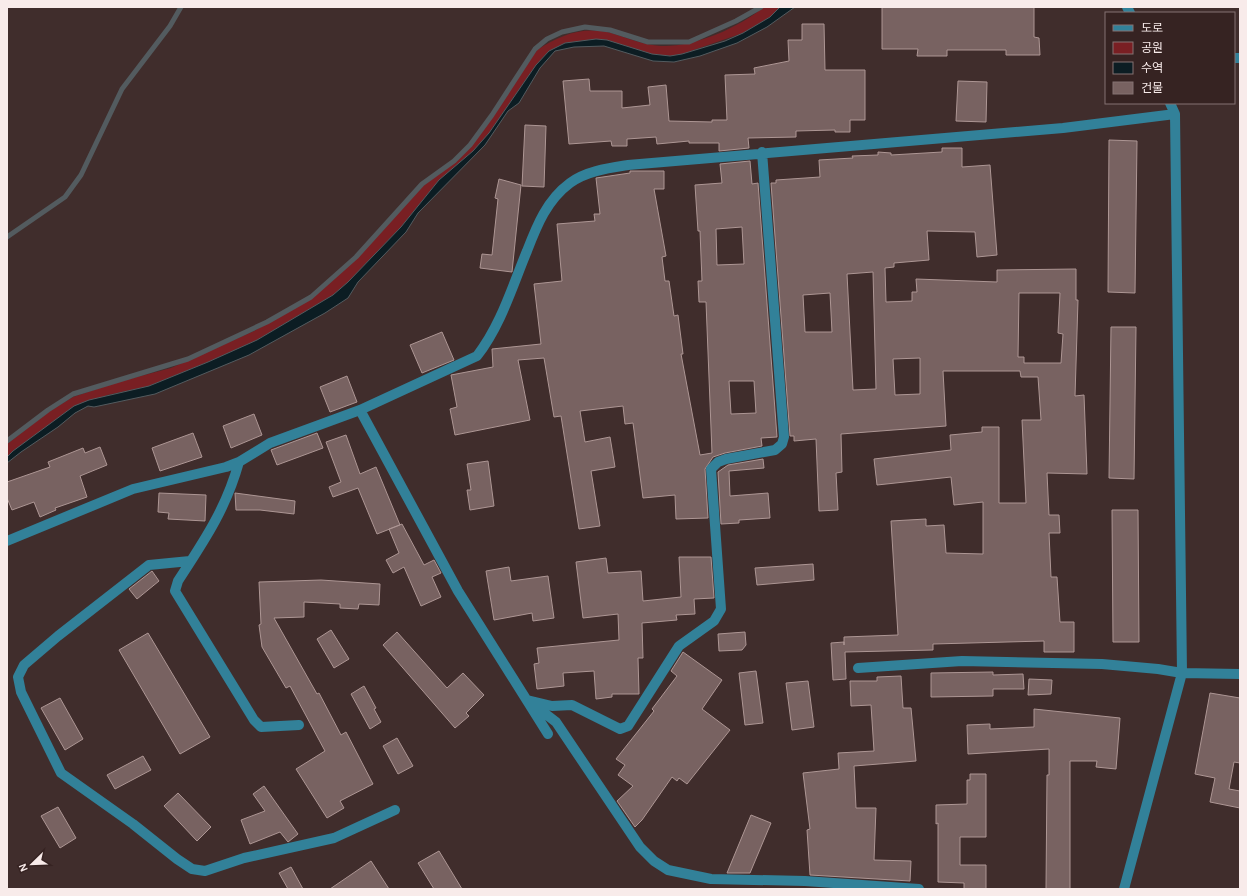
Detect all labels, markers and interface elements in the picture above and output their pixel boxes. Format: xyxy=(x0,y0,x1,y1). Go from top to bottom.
legend xyxy=(1105,12,1235,104)
text: 도로 xyxy=(1141,22,1163,34)
text: 공원 xyxy=(1141,42,1163,54)
text: 수역 xyxy=(1141,62,1163,74)
text: 건물 xyxy=(1141,82,1163,94)
north arrow xyxy=(12,844,52,884)
text: N xyxy=(17,862,30,873)

